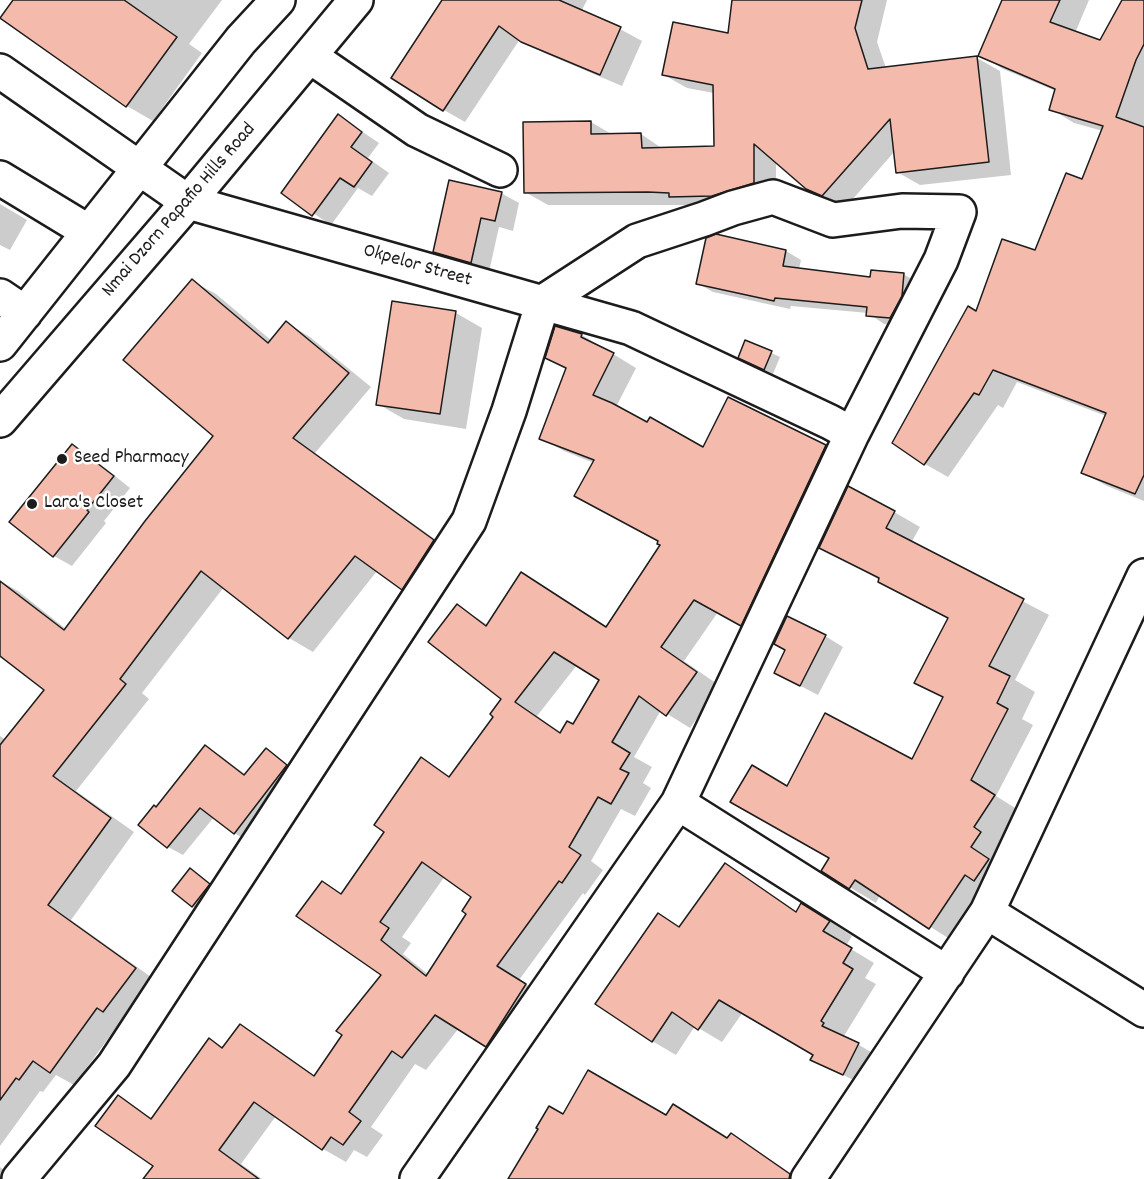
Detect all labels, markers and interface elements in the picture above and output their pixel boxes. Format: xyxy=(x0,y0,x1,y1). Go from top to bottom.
street label: Nmai Dzorn Papafio Hills Road xyxy=(98,119,262,303)
street label: Okpelor Street xyxy=(360,240,474,294)
place label: Seed Pharmacy xyxy=(74,447,189,471)
marker: Seed Pharmacy xyxy=(55,452,69,466)
place label: Lara's Closet xyxy=(44,492,143,516)
marker: Lara's Closet xyxy=(25,497,39,511)

